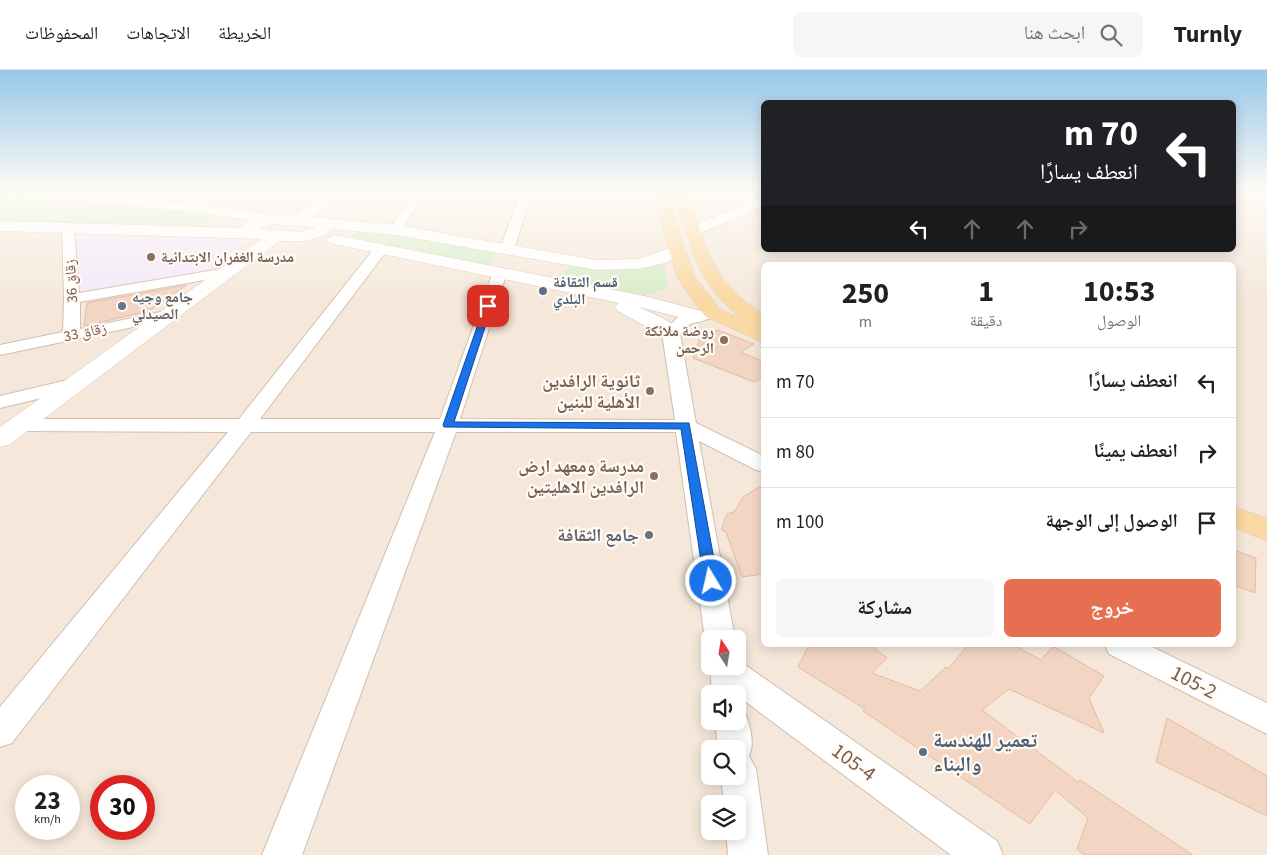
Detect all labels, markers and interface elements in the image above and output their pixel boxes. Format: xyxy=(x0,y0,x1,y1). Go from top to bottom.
search box xyxy=(793,12,1143,57)
text: Turnly xyxy=(1173,17,1242,52)
text: ابحث هنا xyxy=(1024,20,1085,47)
text: المحفوظات xyxy=(25,21,98,46)
text: الاتجاهات xyxy=(126,21,190,46)
text: الخريطة xyxy=(218,21,271,46)
icon: search xyxy=(1097,21,1125,49)
text: 70 m xyxy=(1064,109,1138,159)
icon: left xyxy=(1156,120,1221,185)
text: انعطف يسارًا xyxy=(1040,156,1138,188)
icon: left xyxy=(905,215,933,243)
icon: ahead xyxy=(958,215,986,243)
icon: ahead xyxy=(1011,215,1039,243)
icon: right xyxy=(1064,215,1092,243)
place label: مدرسة الغفران الابتدائية xyxy=(161,247,294,268)
marker: مدرسة الغفران الابتدائية xyxy=(145,251,157,263)
street label: زقاق 36 xyxy=(60,258,83,303)
text: 1 xyxy=(978,270,994,313)
text: 10:53 xyxy=(1083,270,1155,313)
place label: قسم الثقافة البلدي xyxy=(553,272,618,311)
text: 250 xyxy=(842,272,889,315)
pin xyxy=(467,285,509,327)
marker: قسم الثقافة البلدي xyxy=(537,285,549,297)
place label: جامع وجيه الصيدلي xyxy=(132,287,193,326)
icon: arrive xyxy=(474,292,502,320)
marker: جامع وجيه الصيدلي xyxy=(116,300,128,312)
text: دقيقة xyxy=(970,310,1002,332)
text: الوصول xyxy=(1097,310,1141,332)
text: m xyxy=(859,311,872,333)
street label: زقاق 33 xyxy=(62,318,109,347)
place label: روضة ملائكة الرحمن xyxy=(644,321,714,359)
marker: روضة ملائكة الرحمن xyxy=(718,334,730,346)
text: انعطف يسارًا xyxy=(1088,368,1178,395)
place label: ثانوية الرافدين الأهلية للبنين xyxy=(542,369,640,415)
text: 70 m xyxy=(776,369,814,396)
icon: left xyxy=(1193,369,1221,397)
marker: ثانوية الرافدين الأهلية للبنين xyxy=(644,385,656,397)
text: انعطف يمينًا xyxy=(1094,438,1178,465)
text: 80 m xyxy=(776,439,814,466)
icon: right xyxy=(1193,439,1221,467)
place label: مدرسة ومعهد ارض الرافدين الاهليتين xyxy=(518,454,644,500)
marker: مدرسة ومعهد ارض الرافدين الاهليتين xyxy=(648,470,660,482)
text: الوصول إلى الوجهة xyxy=(1045,508,1178,535)
text: 100 m xyxy=(776,509,824,536)
icon: arrive xyxy=(1193,509,1221,537)
place label: جامع الثقافة xyxy=(557,523,639,548)
marker: جامع الثقافة xyxy=(643,529,655,541)
position arrow xyxy=(684,554,736,606)
button: مشاركة xyxy=(776,579,994,637)
button: خروج xyxy=(1004,579,1221,637)
north arrow xyxy=(701,630,746,675)
map controls xyxy=(701,630,746,840)
street label: 105-2 xyxy=(1166,658,1222,706)
button: sound xyxy=(701,685,746,730)
place label: تعمير للهندسة والبناء xyxy=(933,725,1038,779)
street label: 105-4 xyxy=(826,736,882,788)
button: search xyxy=(701,740,746,785)
marker: تعمير للهندسة والبناء xyxy=(917,746,929,758)
speed limit sign: 30 xyxy=(90,775,155,840)
text: 23 xyxy=(34,783,61,819)
button: layers xyxy=(701,795,746,840)
text: km/h xyxy=(34,811,61,828)

